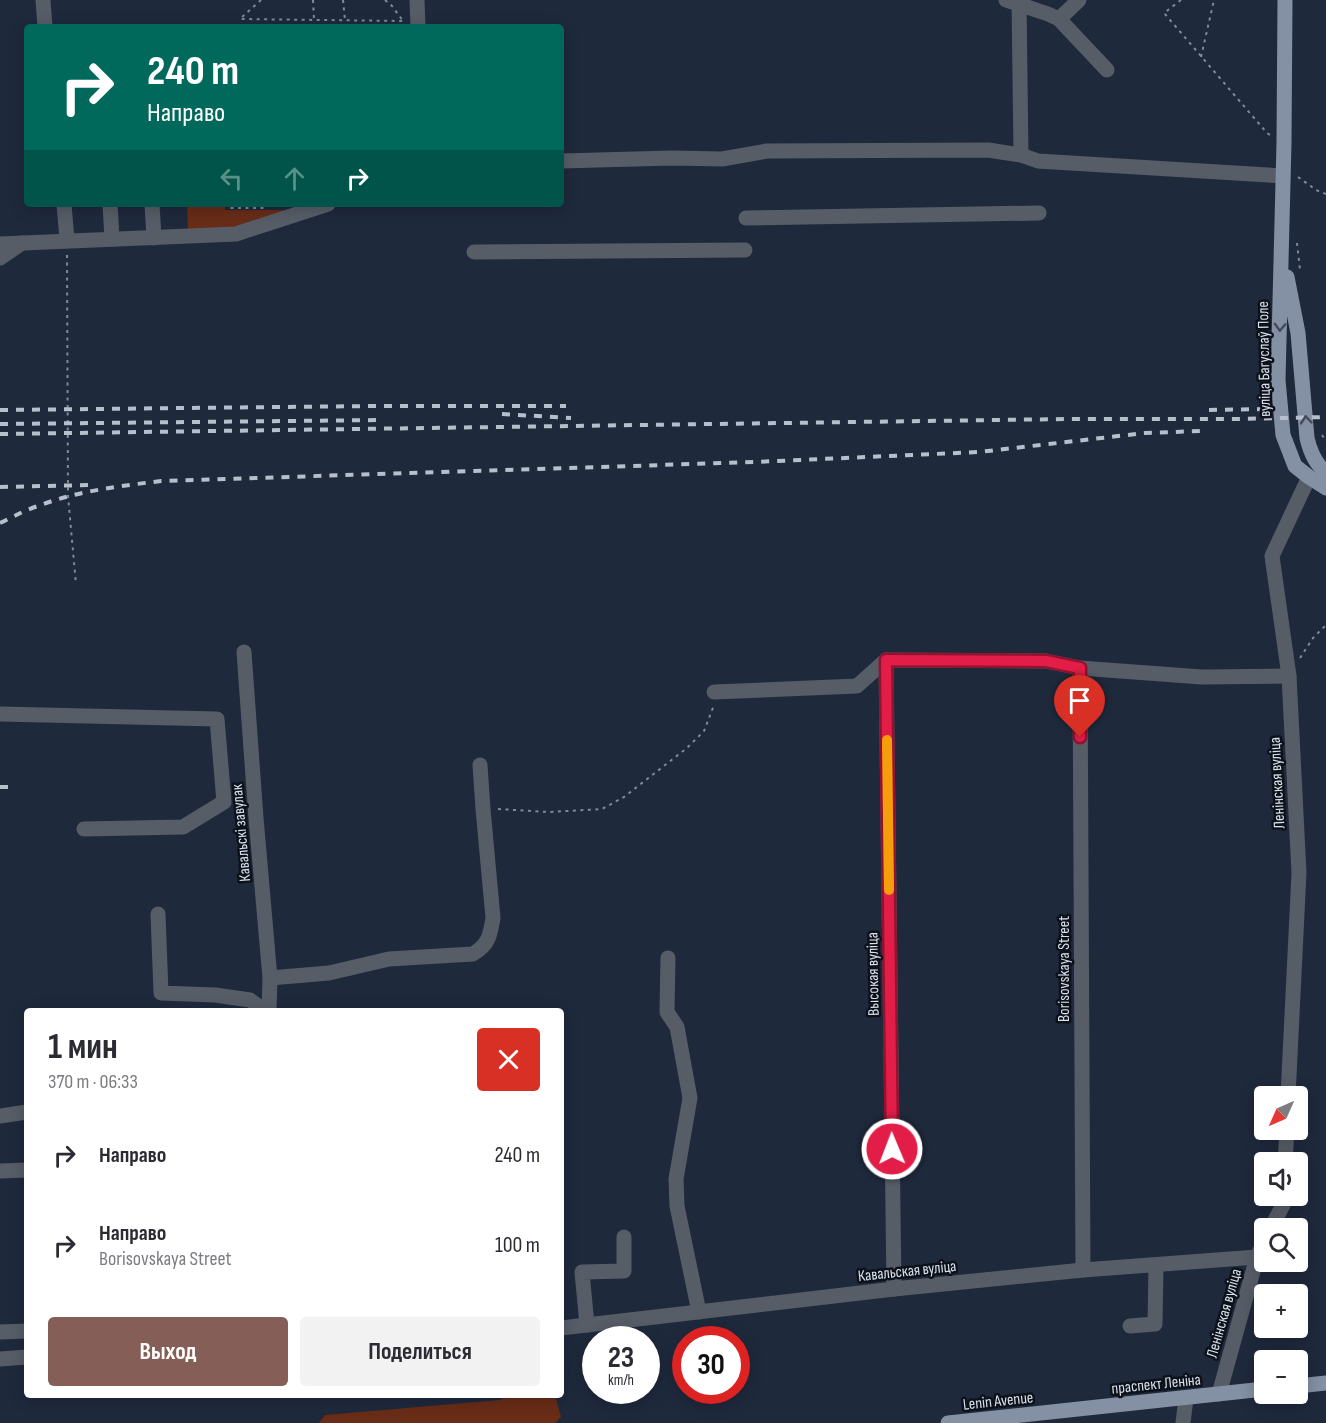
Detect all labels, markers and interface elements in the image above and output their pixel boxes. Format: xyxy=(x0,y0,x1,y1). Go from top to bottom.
text: 240 m xyxy=(147,46,239,97)
icon: right xyxy=(48,48,126,126)
text: Направо xyxy=(147,97,225,129)
icon: left xyxy=(215,162,248,195)
icon: ahead xyxy=(278,162,311,195)
icon: right xyxy=(341,162,374,195)
street label: вуліца Багуслаў Поле xyxy=(1254,301,1275,417)
one-way arrow xyxy=(1273,323,1286,332)
one-way arrow xyxy=(1300,415,1313,424)
pin xyxy=(1054,675,1105,737)
icon: arrive xyxy=(1063,684,1096,717)
street label: Ленінская вуліца xyxy=(1266,737,1289,829)
street label: Кавальскі завулак xyxy=(228,782,255,882)
street label: Borisovskaya Street xyxy=(1055,916,1074,1022)
street label: Высокая вуліца xyxy=(863,932,884,1016)
text: 1 мин xyxy=(48,1026,118,1069)
button: close xyxy=(477,1028,540,1091)
text: 370 m · 06:33 xyxy=(48,1070,138,1094)
north arrow xyxy=(1254,1086,1308,1140)
map controls xyxy=(1254,1086,1308,1404)
position arrow xyxy=(860,1117,924,1181)
icon: right xyxy=(48,1139,81,1172)
text: Направо xyxy=(99,1142,166,1169)
text: 240 m xyxy=(494,1142,540,1169)
button: sound xyxy=(1254,1152,1308,1206)
button: search xyxy=(1254,1218,1308,1272)
text: Направо xyxy=(99,1220,166,1247)
icon: right xyxy=(48,1229,81,1262)
text: 100 m xyxy=(495,1232,540,1259)
text: Borisovskaya Street xyxy=(99,1247,232,1271)
street label: Кавальская вуліца xyxy=(857,1257,957,1286)
street label: Ленінская вуліца xyxy=(1203,1267,1246,1360)
button: + xyxy=(1254,1284,1308,1338)
button: Выход xyxy=(48,1317,288,1386)
button: Поделиться xyxy=(300,1317,540,1386)
speed limit sign: 30 xyxy=(672,1326,750,1404)
text: 23 xyxy=(608,1340,634,1376)
button: − xyxy=(1254,1350,1308,1404)
street label: праспект Леніна xyxy=(1111,1370,1202,1399)
text: km/h xyxy=(608,1371,634,1390)
street label: Lenin Avenue xyxy=(962,1388,1034,1415)

